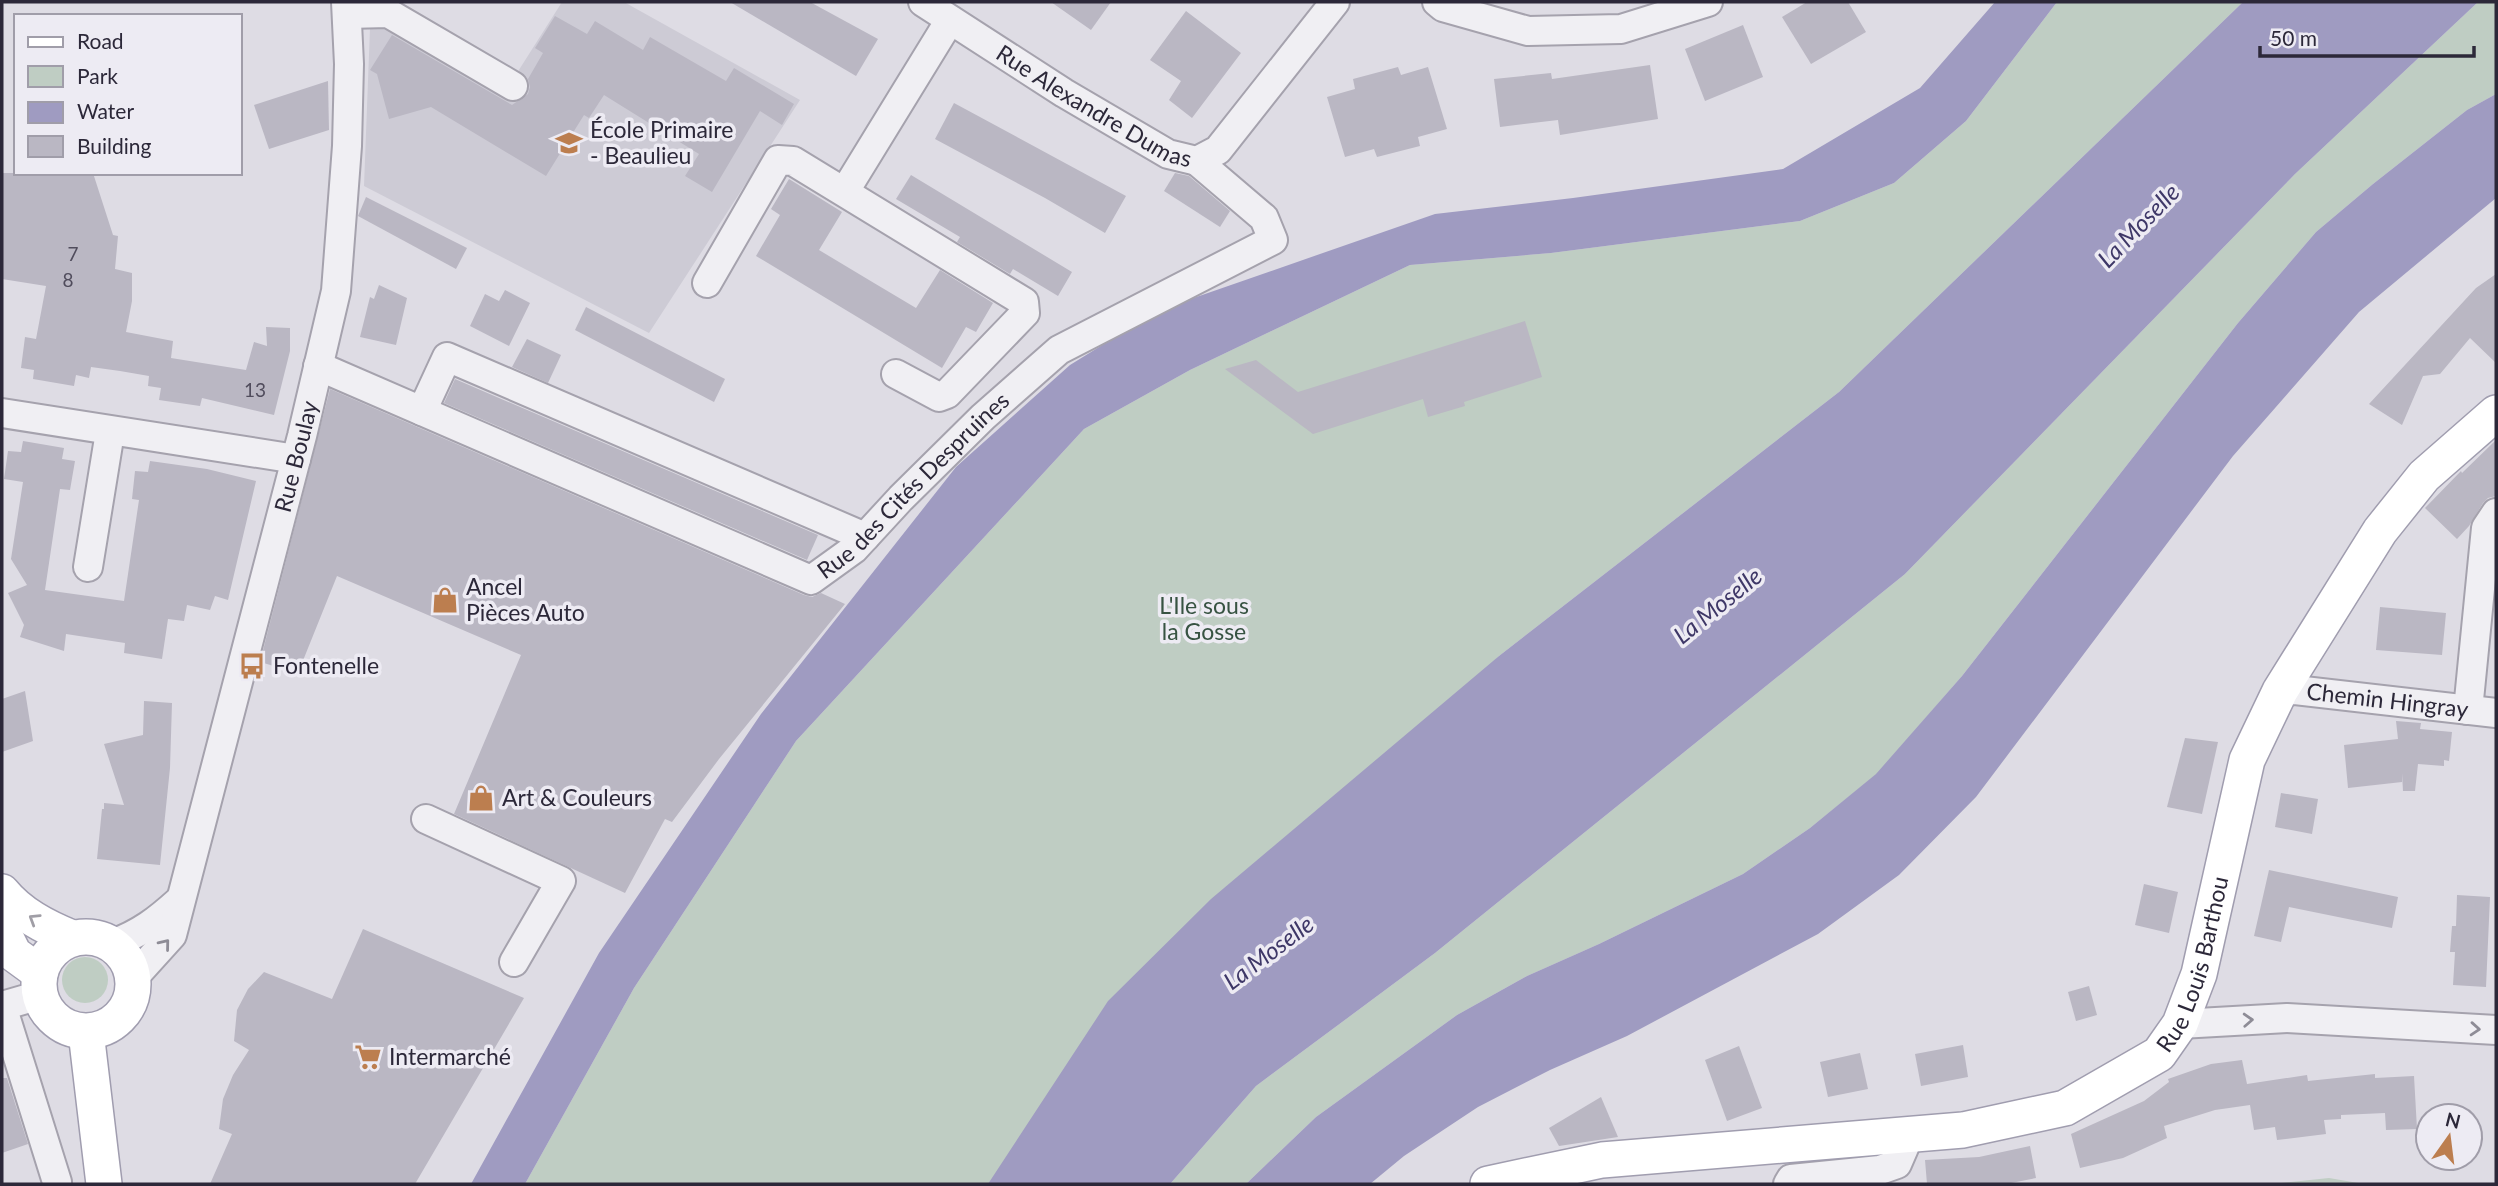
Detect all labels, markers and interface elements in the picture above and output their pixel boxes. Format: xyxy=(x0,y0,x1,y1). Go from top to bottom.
legend xyxy=(14,14,242,175)
scale bar xyxy=(2260,14,2474,58)
text: 50 m xyxy=(2270,25,2317,50)
text: Road xyxy=(77,28,124,53)
street label: Rue Alexandre Dumas xyxy=(992,38,1195,172)
text: Park xyxy=(77,63,118,88)
text: Water xyxy=(77,98,134,123)
place label: École Primaire - Beaulieu xyxy=(590,115,733,169)
school or university icon: École Primaire - Beaulieu xyxy=(554,128,584,158)
text: Building xyxy=(77,133,152,158)
water label: La Moselle xyxy=(2091,177,2185,273)
house number: 7 xyxy=(67,242,79,265)
house number: 8 xyxy=(62,268,74,291)
house number: 13 xyxy=(244,378,266,401)
street label: Rue des Cités Despruines xyxy=(811,386,1014,584)
street label: Rue Boulay xyxy=(268,398,323,515)
water label: La Moselle xyxy=(1667,561,1767,649)
place label: Ancel Pièces Auto xyxy=(466,572,585,626)
shop icon: Ancel Pièces Auto xyxy=(430,585,460,615)
park label: L'Ile sous la Gosse xyxy=(1159,591,1249,645)
bus stop icon: Fontenelle xyxy=(237,651,267,681)
place label: Fontenelle xyxy=(273,651,379,679)
street label: Chemin Hingray xyxy=(2305,676,2470,723)
shop icon: Art & Couleurs xyxy=(466,783,496,813)
place label: Art & Couleurs xyxy=(502,783,652,811)
street label: Rue Louis Barthou xyxy=(2150,873,2233,1057)
water label: La Moselle xyxy=(1217,909,1319,995)
one-way arrow xyxy=(28,915,41,928)
one-way arrow xyxy=(156,939,169,951)
one-way arrow xyxy=(2243,1013,2254,1028)
one-way arrow xyxy=(2470,1021,2481,1036)
supermarket icon: Intermarché xyxy=(353,1042,383,1072)
place label: Intermarché xyxy=(389,1042,511,1070)
north arrow xyxy=(2414,1102,2484,1172)
text: N xyxy=(2443,1107,2463,1133)

